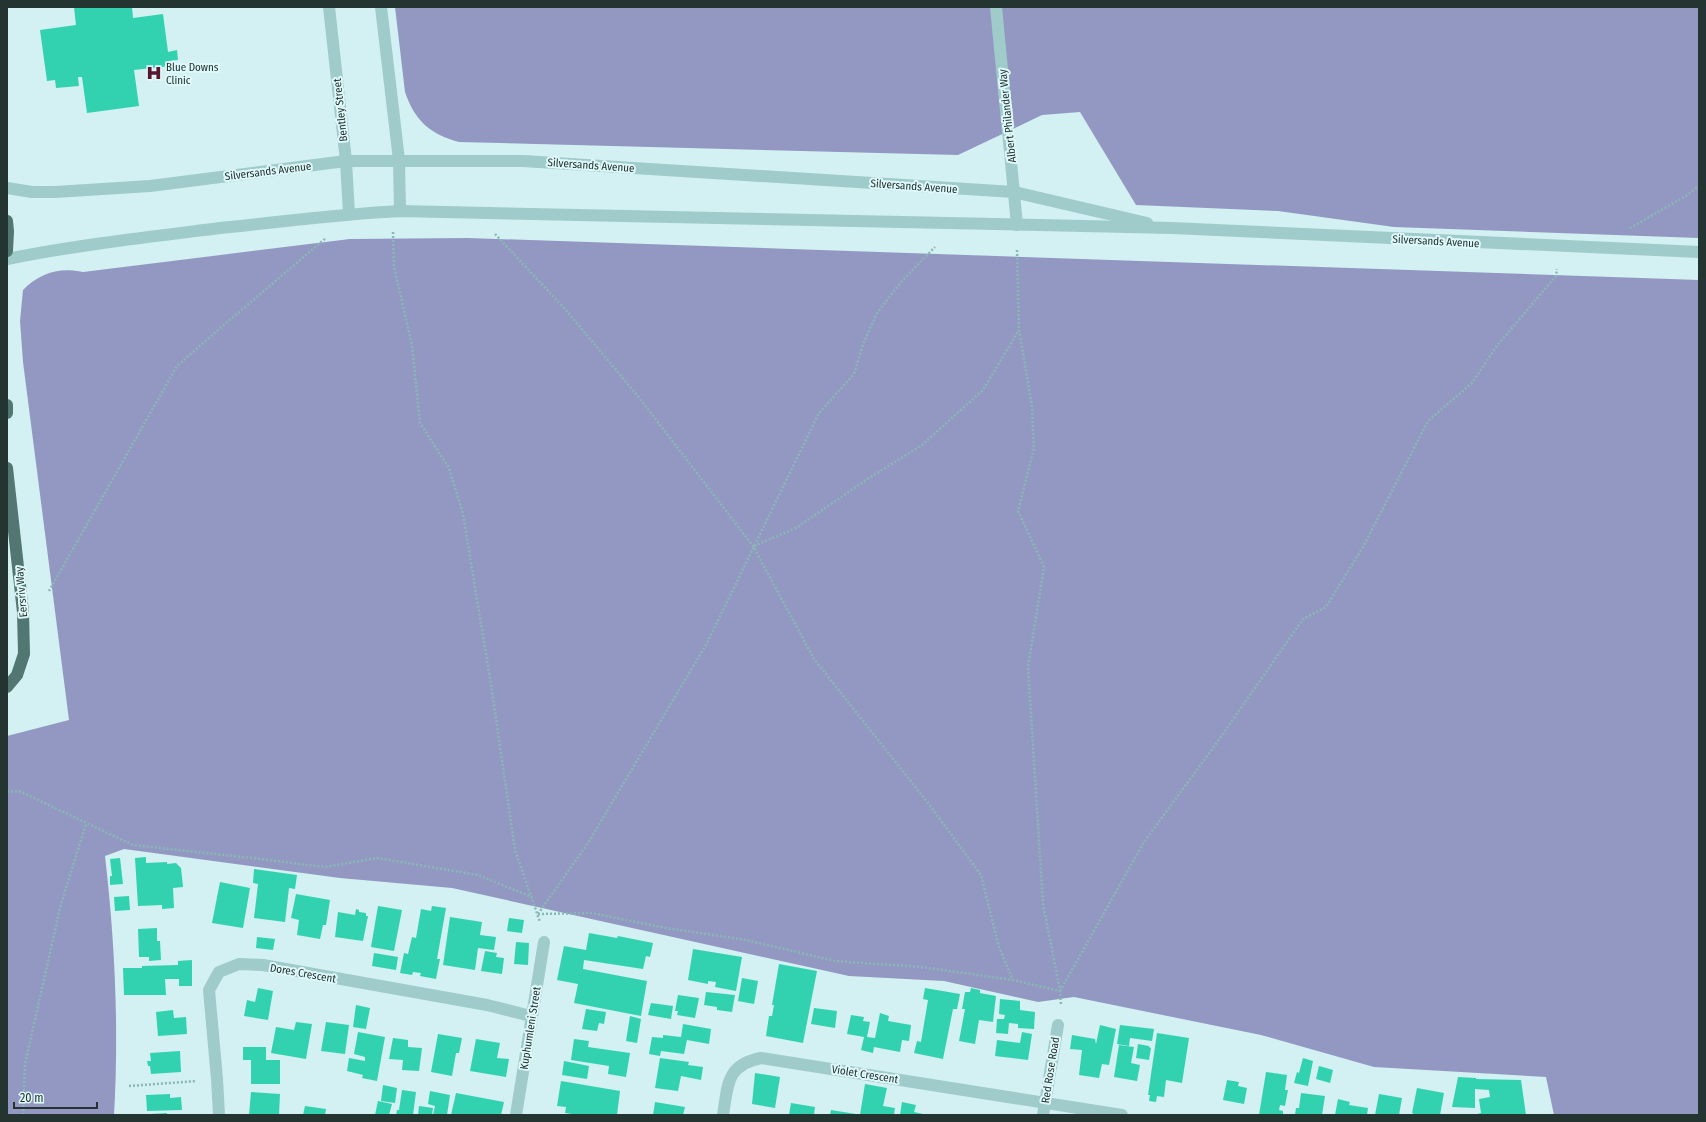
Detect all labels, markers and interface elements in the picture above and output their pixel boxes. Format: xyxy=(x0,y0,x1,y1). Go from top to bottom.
place label: Blue Downs Clinic xyxy=(166,61,219,87)
hospital icon: Blue Downs Clinic xyxy=(145,64,163,82)
street label: Albert Philander Way xyxy=(996,68,1019,163)
street label: Bentley Street xyxy=(331,77,350,142)
street label: Silversands Avenue xyxy=(547,156,635,175)
street label: Silversands Avenue xyxy=(224,160,312,183)
street label: Silversands Avenue xyxy=(870,177,958,196)
street label: Silversands Avenue xyxy=(1392,233,1480,250)
street label: Eersriv Way xyxy=(13,566,30,618)
street label: Dores Crescent xyxy=(269,961,337,986)
street label: Kuphumleni Street xyxy=(518,985,544,1070)
street label: Red Rose Road xyxy=(1039,1036,1062,1104)
street label: Violet Crescent xyxy=(831,1063,899,1086)
scale bar xyxy=(14,1084,97,1110)
text: 20 m xyxy=(20,1091,44,1105)

